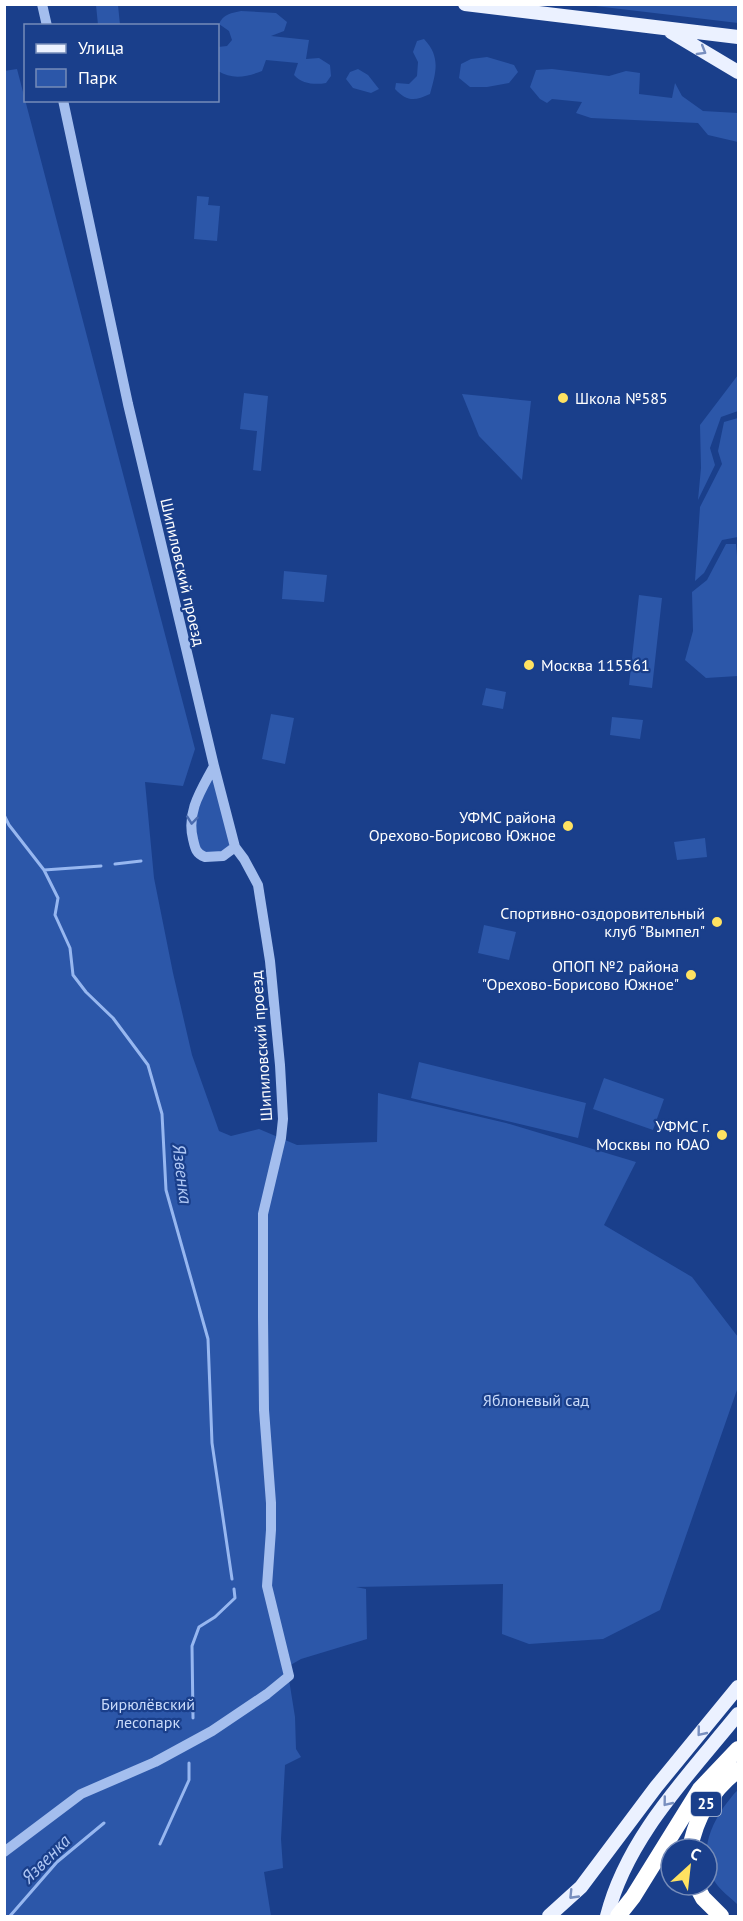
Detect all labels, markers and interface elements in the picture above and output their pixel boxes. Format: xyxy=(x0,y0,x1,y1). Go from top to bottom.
legend xyxy=(24,24,219,102)
text: Улица xyxy=(78,36,124,59)
one-way arrow xyxy=(696,44,706,55)
text: Парк xyxy=(78,66,118,89)
place label: Школа №585 xyxy=(575,388,668,408)
marker: Школа №585 xyxy=(556,391,570,405)
street label: Шипиловский проезд xyxy=(156,496,210,648)
place label: Москва 115561 xyxy=(541,655,650,675)
marker: Москва 115561 xyxy=(522,658,536,672)
place label: УФМС района Орехово-Борисово Южное xyxy=(369,807,556,845)
one-way arrow xyxy=(186,815,199,824)
marker: УФМС района Орехово-Борисово Южное xyxy=(561,819,575,833)
place label: Спортивно-оздоровительный клуб "Вымпел" xyxy=(500,903,705,941)
marker: Спортивно-оздоровительный клуб "Вымпел" xyxy=(710,915,724,929)
place label: ОПОП №2 района "Орехово-Борисово Южное" xyxy=(482,956,679,994)
marker: ОПОП №2 района "Орехово-Борисово Южное" xyxy=(684,968,698,982)
street label: Шипиловский проезд xyxy=(246,970,276,1122)
place label: УФМС г. Москвы по ЮАО xyxy=(596,1116,710,1154)
marker: УФМС г. Москвы по ЮАО xyxy=(715,1128,729,1142)
water label: Язвенка xyxy=(167,1142,198,1205)
park label: Яблоневый сад xyxy=(483,1390,590,1410)
park label: Бирюлёвский лесопарк xyxy=(101,1694,195,1732)
one-way arrow xyxy=(697,1725,708,1736)
road number: 25 xyxy=(691,1792,721,1816)
one-way arrow xyxy=(663,1796,674,1807)
water label: Язвенка xyxy=(16,1829,75,1889)
north arrow xyxy=(659,1837,719,1897)
text: С xyxy=(687,1843,704,1865)
one-way arrow xyxy=(569,1888,580,1898)

